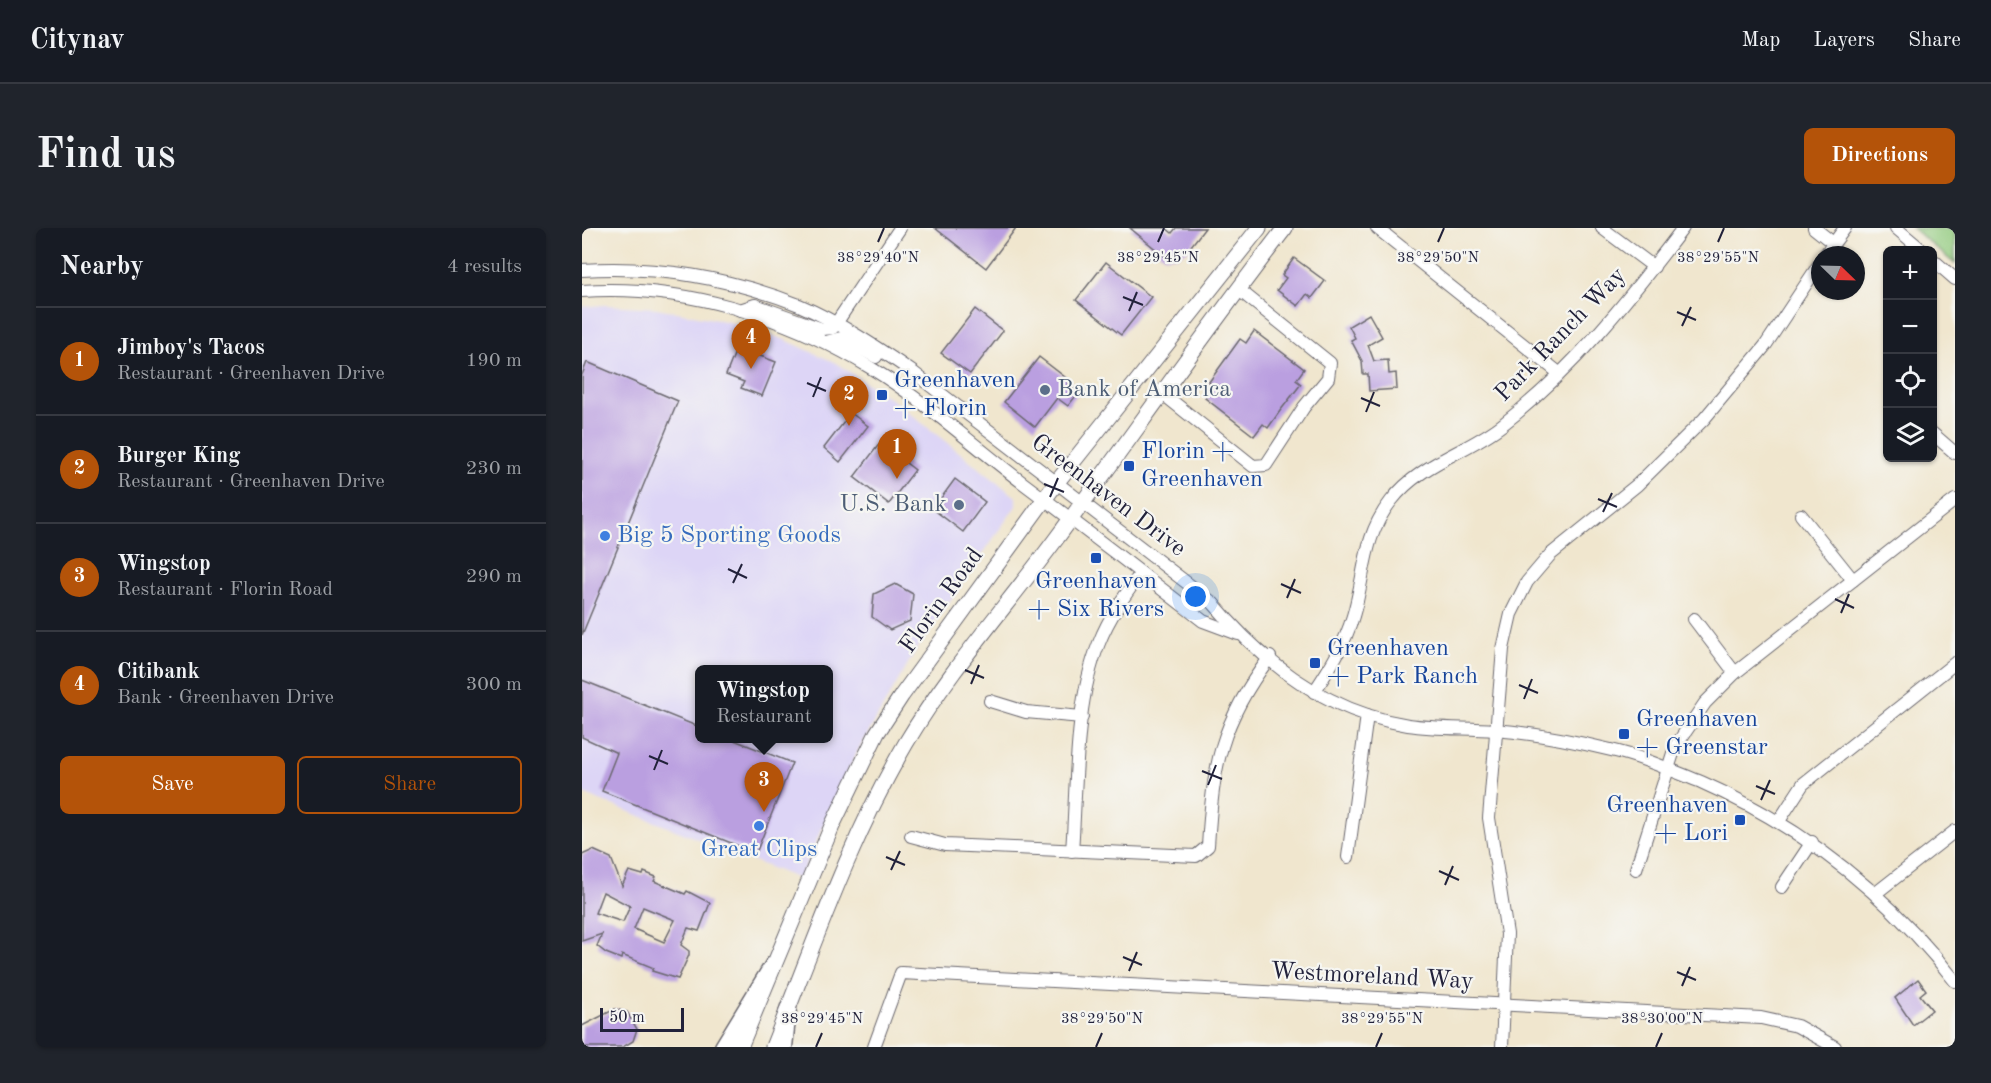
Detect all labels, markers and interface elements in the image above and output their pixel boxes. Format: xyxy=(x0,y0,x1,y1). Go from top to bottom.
text: Citynav xyxy=(30,27,125,55)
text: Map xyxy=(1741,30,1780,51)
text: Layers xyxy=(1813,30,1875,51)
text: Share xyxy=(1908,30,1961,51)
button: Directions xyxy=(1804,128,1955,184)
text: Find us xyxy=(36,135,175,177)
north arrow xyxy=(1811,246,1865,300)
map controls xyxy=(1883,246,1937,462)
button: + xyxy=(1883,246,1937,300)
text: 38°29'40"N xyxy=(837,251,919,266)
text: 38°29'45"N xyxy=(1117,251,1199,266)
text: 38°29'50"N xyxy=(1397,251,1479,266)
text: 38°29'55"N xyxy=(1677,251,1759,266)
text: Nearby xyxy=(60,254,144,280)
text: 4 results xyxy=(447,257,522,277)
street label: Park Ranch Way xyxy=(1491,263,1631,407)
button: − xyxy=(1883,300,1937,354)
pin: 4 xyxy=(732,320,770,369)
text: Jimboy's Tacos xyxy=(117,337,265,359)
text: 1 xyxy=(74,351,85,371)
text: 190 m xyxy=(466,351,522,371)
button: locate xyxy=(1883,354,1937,408)
text: Restaurant · Greenhaven Drive xyxy=(117,364,385,384)
place label: Greenhaven + Florin xyxy=(894,369,1016,421)
pin: 2 xyxy=(830,376,868,426)
place label: Bank of America xyxy=(1057,378,1231,402)
marker: Bank of America xyxy=(1038,383,1052,397)
marker: Greenhaven + Florin xyxy=(875,388,889,402)
button: layers xyxy=(1883,408,1937,462)
pin: 1 xyxy=(878,430,916,479)
street label: Greenhaven Drive xyxy=(1026,430,1190,562)
place label: Florin + Greenhaven xyxy=(1141,440,1263,492)
text: Burger King xyxy=(117,445,240,467)
text: 2 xyxy=(74,459,85,479)
text: 230 m xyxy=(466,459,522,479)
marker: Florin + Greenhaven xyxy=(1122,459,1136,473)
text: Restaurant · Greenhaven Drive xyxy=(117,472,385,492)
place label: U.S. Bank xyxy=(839,493,947,517)
marker: U.S. Bank xyxy=(952,498,966,512)
place label: Big 5 Sporting Goods xyxy=(617,524,841,548)
marker: Big 5 Sporting Goods xyxy=(598,529,612,543)
street label: Florin Road xyxy=(896,544,988,658)
marker: Greenhaven + Six Rivers xyxy=(1089,551,1103,565)
text: Wingstop xyxy=(117,553,211,575)
text: 3 xyxy=(74,567,85,587)
text: 290 m xyxy=(466,567,522,587)
place label: Greenhaven + Six Rivers xyxy=(1028,570,1164,622)
text: Restaurant · Florin Road xyxy=(117,580,333,600)
your location xyxy=(1181,582,1210,611)
place label: Greenhaven + Park Ranch xyxy=(1327,637,1478,689)
marker: Greenhaven + Park Ranch xyxy=(1308,656,1322,670)
text: Citibank xyxy=(117,661,200,683)
popup xyxy=(695,665,833,743)
text: 4 xyxy=(74,675,85,695)
text: 300 m xyxy=(466,675,522,695)
text: Wingstop xyxy=(716,680,810,702)
text: Bank · Greenhaven Drive xyxy=(117,688,334,708)
text: Restaurant xyxy=(716,707,812,727)
place label: Greenhaven + Greenstar xyxy=(1636,708,1768,760)
marker: Greenhaven + Greenstar xyxy=(1617,727,1631,741)
button: Save xyxy=(60,756,285,814)
button: Share xyxy=(297,756,522,814)
pin: 3 xyxy=(744,762,783,812)
place label: Greenhaven + Lori xyxy=(1606,794,1728,846)
marker: Greenhaven + Lori xyxy=(1733,813,1747,827)
marker: Great Clips xyxy=(752,819,766,833)
place label: Great Clips xyxy=(700,838,818,862)
street label: Westmoreland Way xyxy=(1270,960,1474,994)
scale bar xyxy=(600,1005,684,1032)
text: 50 m xyxy=(609,1010,645,1026)
text: 38°29'45"N xyxy=(781,1012,863,1027)
text: 38°29'50"N xyxy=(1061,1012,1143,1027)
text: 38°29'55"N xyxy=(1341,1012,1423,1027)
text: 38°30'00"N xyxy=(1621,1012,1703,1027)

